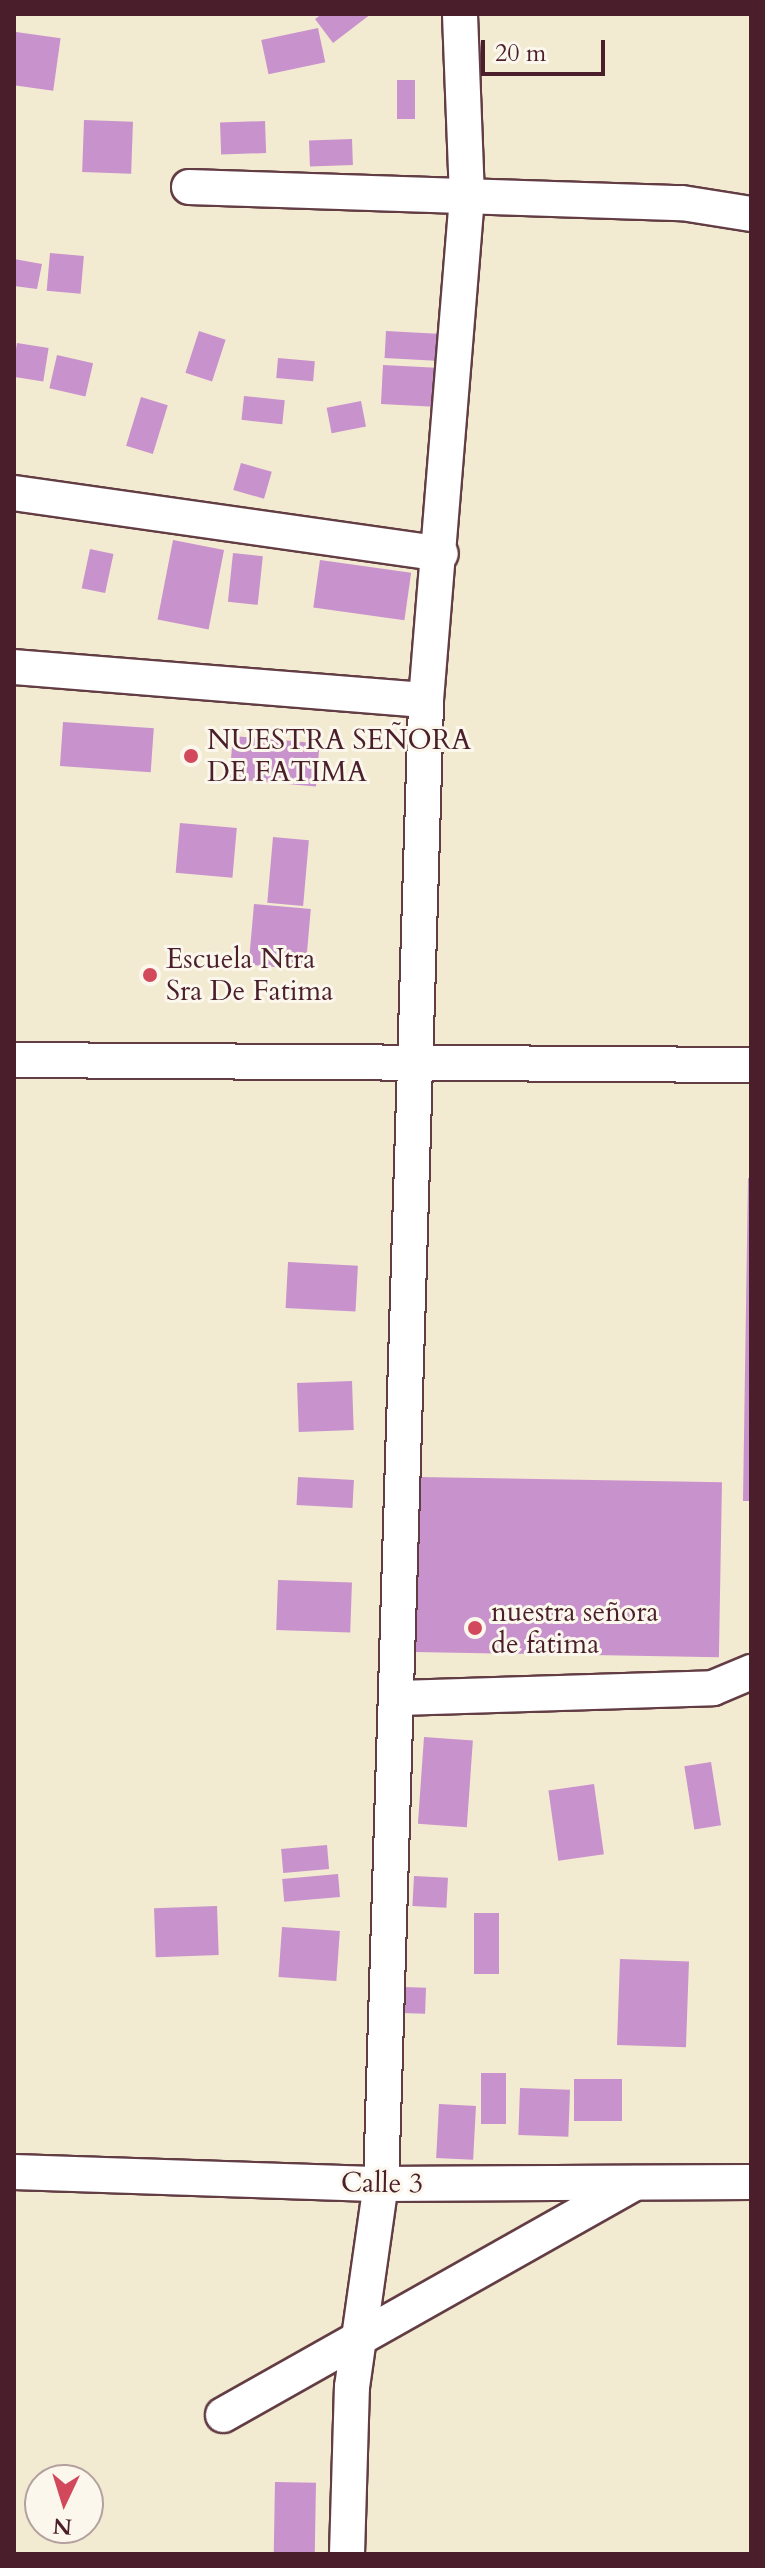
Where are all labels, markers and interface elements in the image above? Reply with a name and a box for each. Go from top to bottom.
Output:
scale bar [485,24,609,74]
text: 20 m [495,37,546,70]
place label: NUESTRA SEÑORA DE FATIMA [207,723,471,789]
marker: NUESTRA SEÑORA DE FATIMA [182,747,200,765]
place label: Escuela Ntra Sra De Fatima [166,942,333,1008]
marker: Escuela Ntra Sra De Fatima [141,966,159,984]
place label: nuestra señora de fatima [491,1595,658,1661]
marker: nuestra señora de fatima [466,1619,484,1637]
street label: Calle 3 [341,2165,423,2201]
north arrow [24,2464,104,2544]
text: N [52,2510,73,2542]

